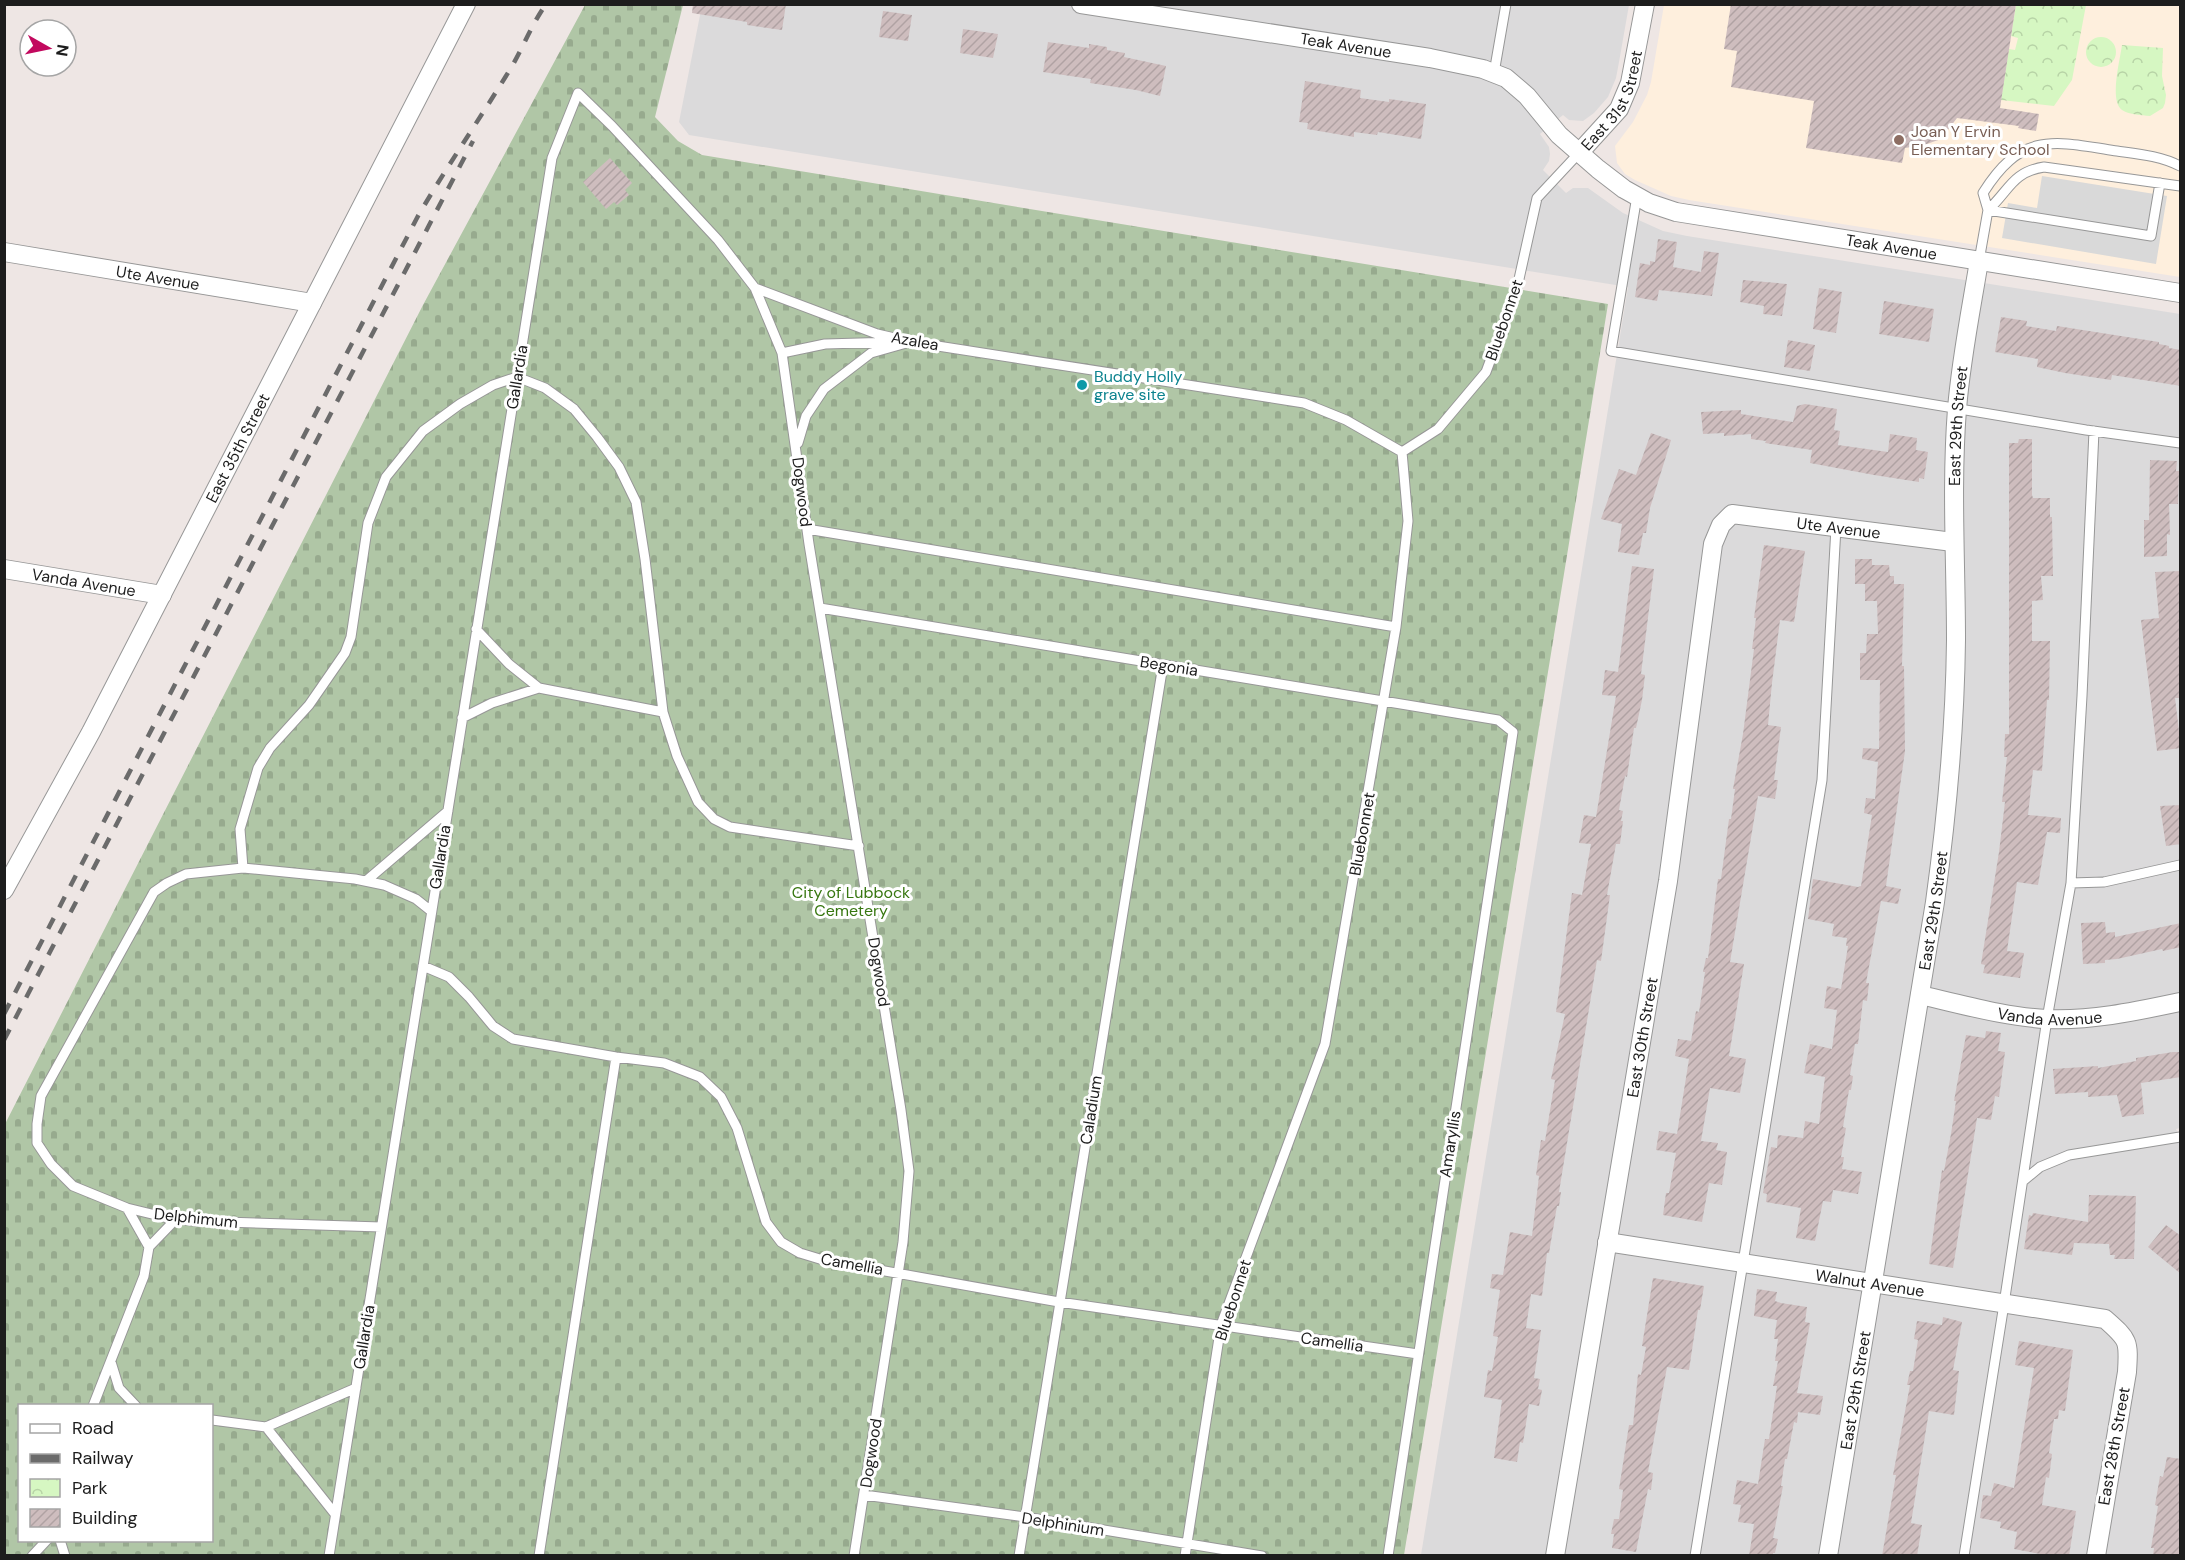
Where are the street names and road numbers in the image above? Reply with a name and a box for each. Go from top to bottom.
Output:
street label: Teak Avenue [1299,28,1393,62]
street label: East 31st Street [1576,48,1647,155]
street label: Teak Avenue [1844,229,1939,264]
street label: Ute Avenue [115,260,201,295]
street label: Bluebonnet [1480,277,1528,363]
street label: Azalea [890,326,940,356]
street label: Gallardia [502,343,532,411]
street label: East 29th Street [1944,365,1972,486]
street label: East 35th Street [200,390,274,506]
street label: Dogwood [787,456,817,528]
street label: Ute Avenue [1795,512,1882,543]
street label: Vanda Avenue [30,563,138,601]
street label: Begonia [1138,651,1200,681]
street label: Bluebonnet [1344,791,1380,877]
street label: Gallardia [425,823,455,891]
street label: East 29th Street [1914,850,1952,972]
street label: Dogwood [863,936,895,1008]
street label: East 30th Street [1621,976,1662,1099]
street label: Vanda Avenue [1996,1002,2103,1030]
street label: Caladium [1075,1074,1107,1146]
street label: Amaryllis [1434,1109,1466,1179]
street label: Delphimum [153,1203,239,1233]
street label: Camellia [819,1248,885,1280]
street label: Bluebonnet [1210,1257,1256,1343]
street label: Walnut Avenue [1814,1264,1926,1301]
street label: Gallardia [349,1303,379,1371]
street label: Camellia [1299,1327,1365,1357]
street label: East 29th Street [1835,1329,1875,1451]
street label: East 28th Street [2093,1385,2135,1507]
street label: Dogwood [855,1417,887,1489]
street label: Delphinium [1020,1507,1106,1541]

